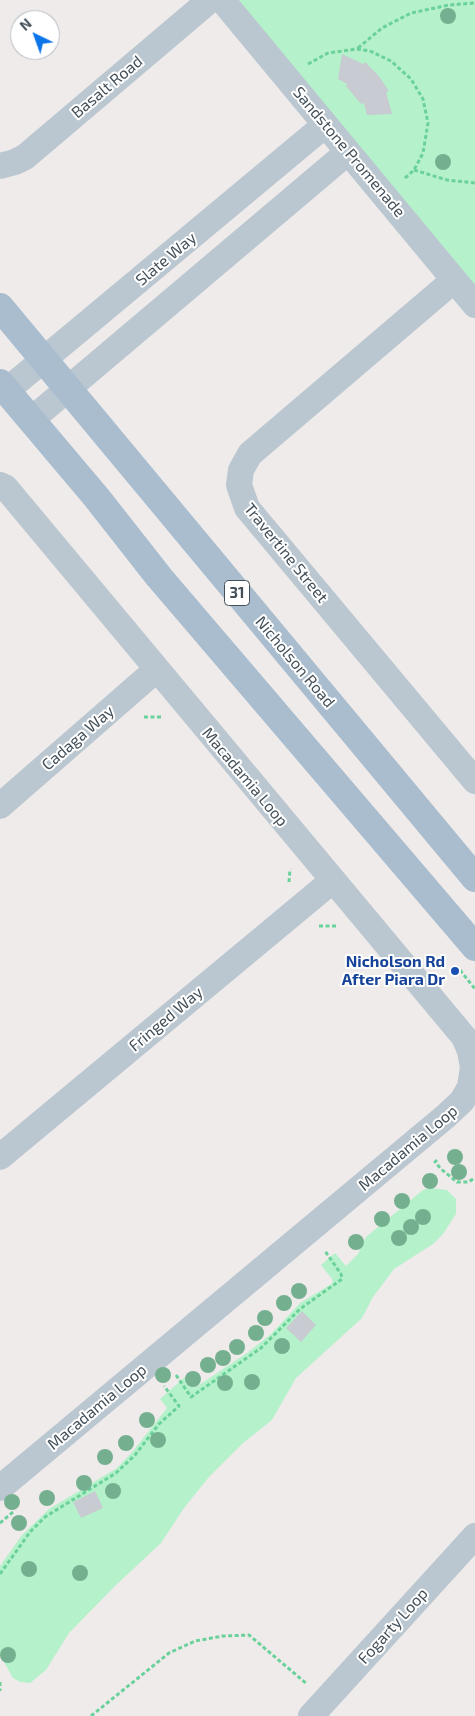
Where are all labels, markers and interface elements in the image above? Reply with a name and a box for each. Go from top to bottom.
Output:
north arrow [10,10,60,60]
text: N [16,15,35,34]
street label: Basalt Road [68,52,146,122]
street label: Sandstone Promenade [289,83,409,221]
street label: Slate Way [132,228,200,290]
street label: Travertine Street [240,499,332,607]
road number: 31 [224,580,250,606]
street label: Nicholson Road [251,612,339,712]
street label: Cadaga Way [38,701,118,775]
street label: Macadamia Loop [198,724,292,830]
place label: Nicholson Rd After Piara Dr [342,952,445,990]
marker: Nicholson Rd After Piara Dr [449,965,461,977]
street label: Fringed Way [125,983,207,1055]
street label: Macadamia Loop [355,1101,461,1195]
street label: Macadamia Loop [44,1360,150,1454]
street label: Fogarty Loop [354,1584,432,1668]

